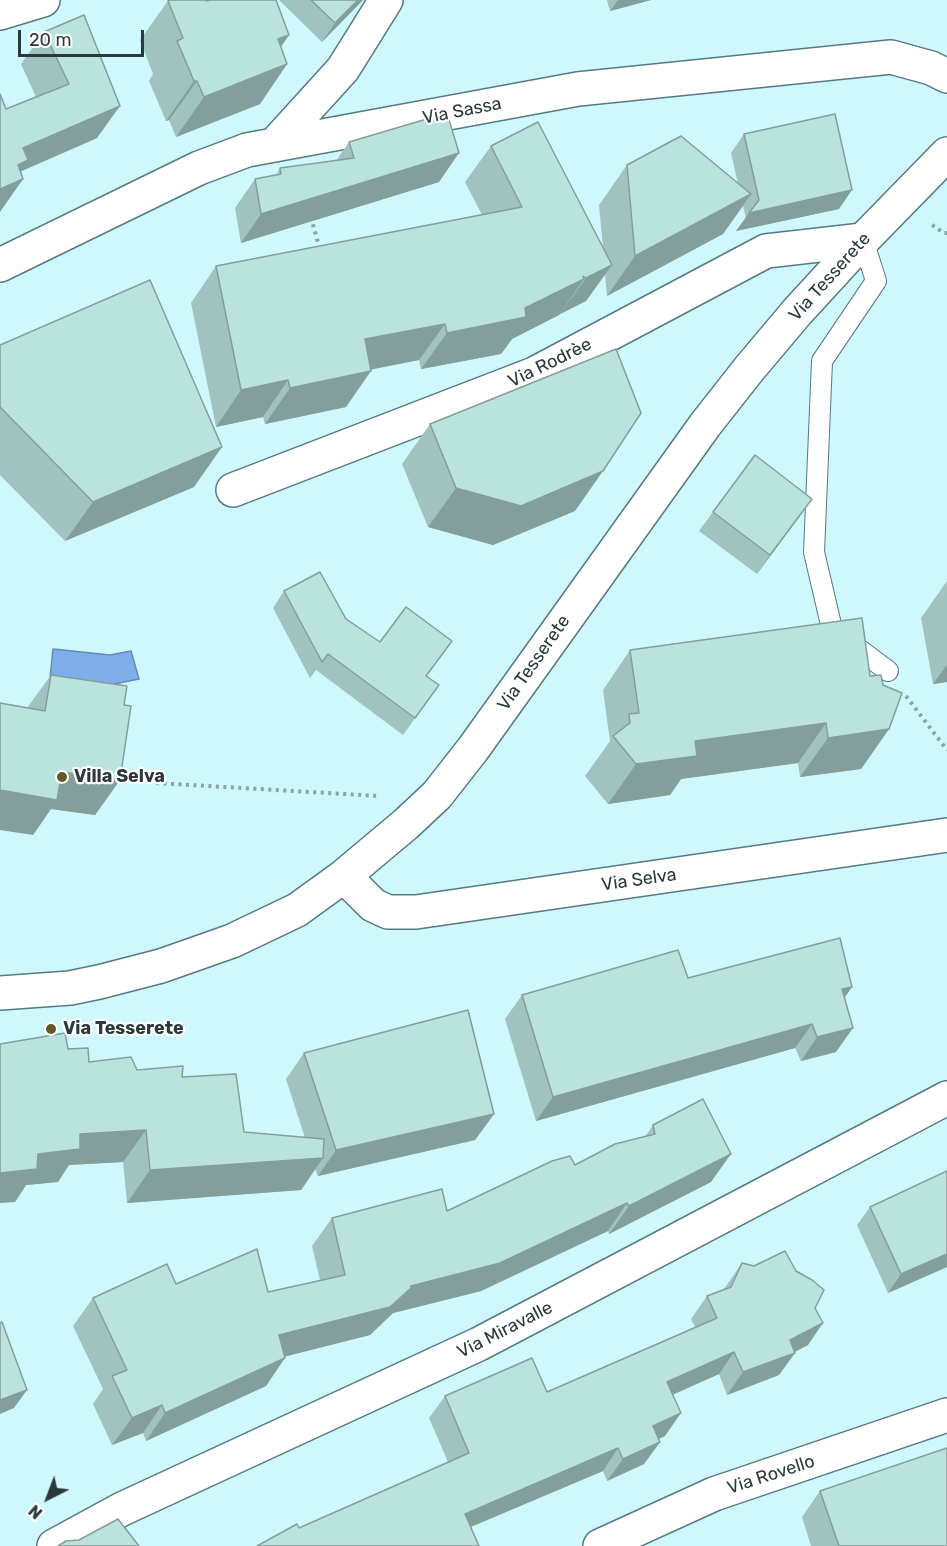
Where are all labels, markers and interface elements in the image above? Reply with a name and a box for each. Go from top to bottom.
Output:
scale bar [21,18,147,56]
text: 20 m [29,29,71,51]
street label: Via Sassa [421,93,503,129]
street label: Via Tesserete [785,228,875,326]
street label: Via Rodrèe [505,334,595,392]
street label: Via Tesserete [493,611,575,715]
place label: Villa Selva [74,766,165,788]
marker: Villa Selva [55,770,69,784]
street label: Via Selva [600,864,678,896]
place label: Via Tesserete [63,1018,184,1040]
marker: Via Tesserete [44,1022,58,1036]
street label: Via Miravalle [454,1297,556,1363]
street label: Via Rovello [724,1451,818,1499]
north arrow [18,1468,78,1528]
text: N [25,1501,46,1523]

